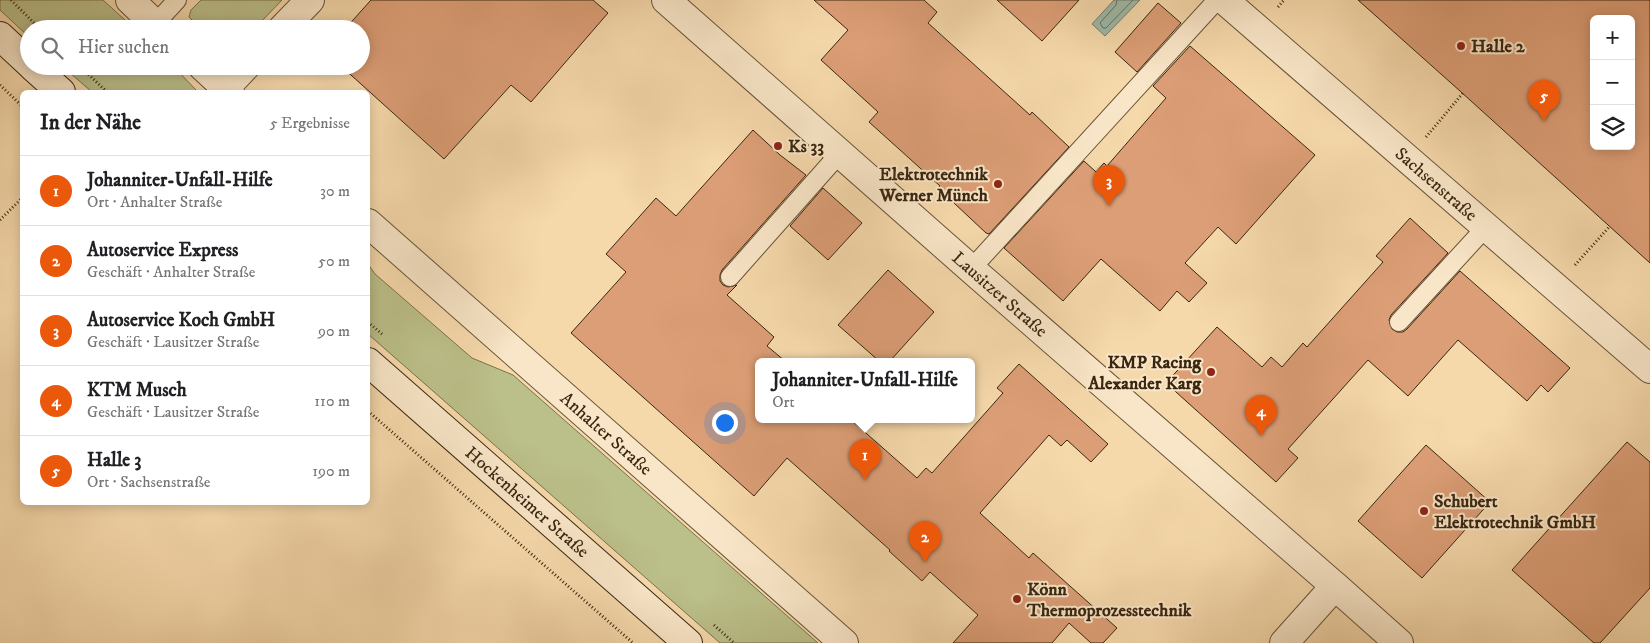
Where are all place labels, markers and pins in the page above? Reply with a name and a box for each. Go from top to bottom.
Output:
place label: Halle 2 [1471,36,1526,58]
marker: Halle 2 [1455,40,1467,52]
pin: 5 [1528,80,1560,121]
place label: Ks 33 [788,136,824,158]
marker: Ks 33 [772,140,784,152]
place label: Elektrotechnik Werner Münch [878,164,989,207]
pin: 3 [1093,165,1125,206]
marker: Elektrotechnik Werner Münch [992,178,1004,190]
place label: KMP Racing Alexander Karg [1087,352,1202,395]
marker: KMP Racing Alexander Karg [1205,366,1217,378]
pin: 4 [1245,395,1277,436]
pin: 1 [849,439,881,480]
place label: Schubert Elektrotechnik GmbH [1434,491,1596,534]
marker: Schubert Elektrotechnik GmbH [1418,505,1430,517]
pin: 2 [909,521,941,562]
place label: Könn Thermoprozesstechnik [1026,579,1193,622]
marker: Könn Thermoprozesstechnik [1011,593,1023,605]

